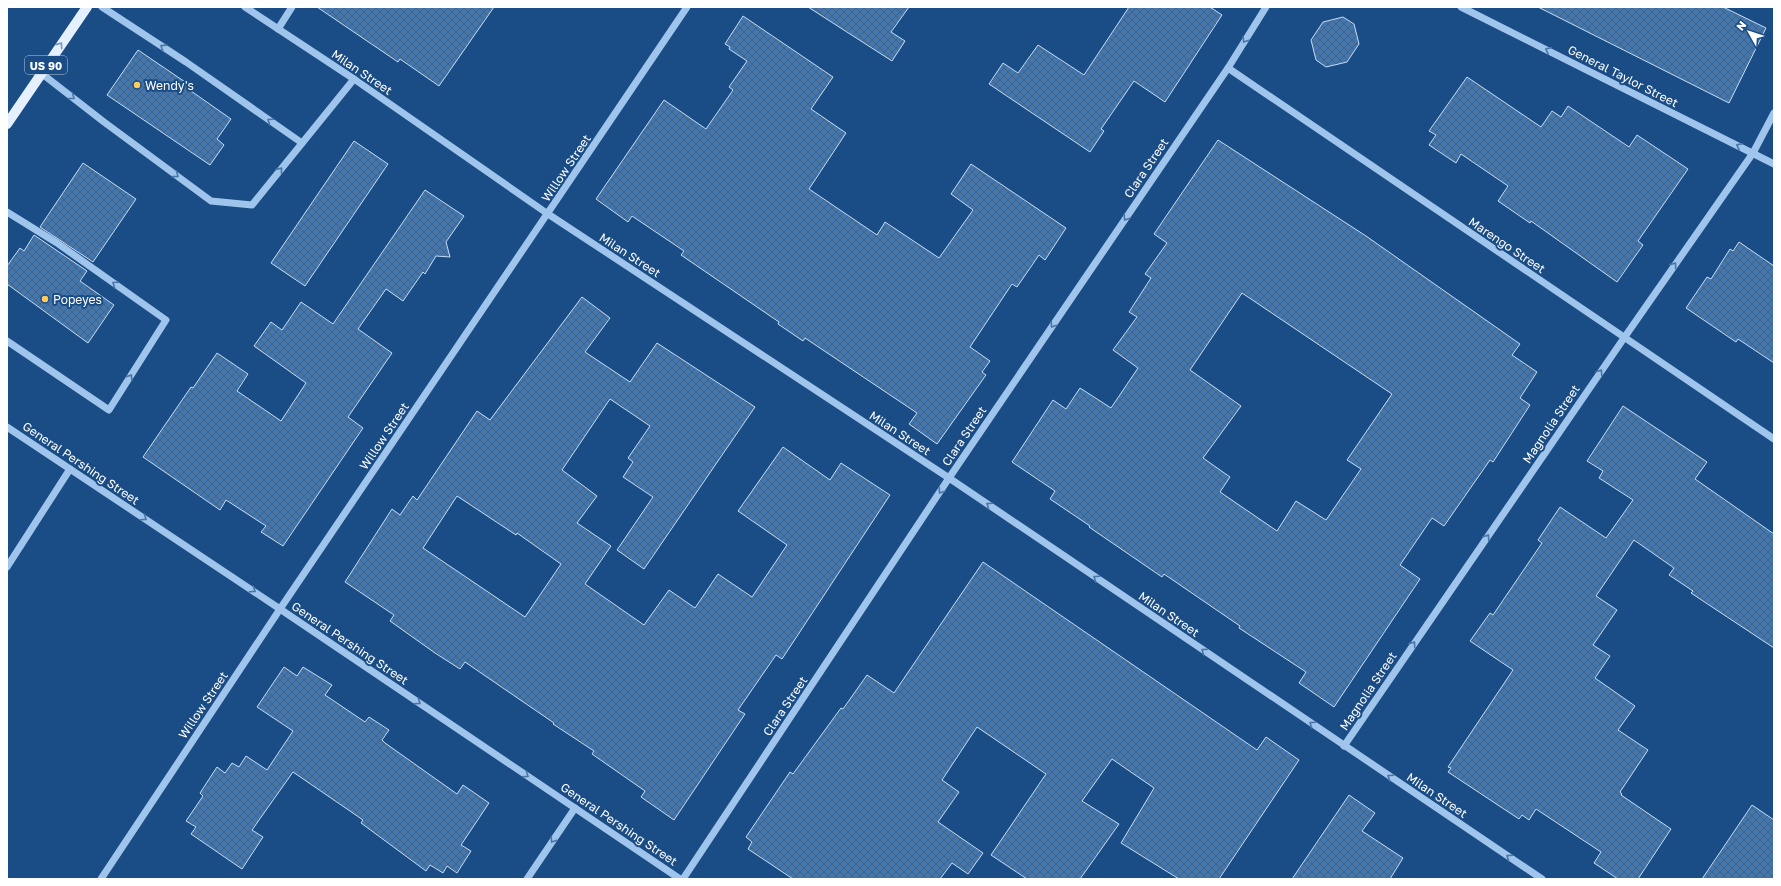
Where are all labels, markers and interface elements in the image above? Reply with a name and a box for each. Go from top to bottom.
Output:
north arrow [1729,12,1769,52]
text: N [1733,18,1749,33]
one-way arrow [1243,36,1250,43]
one-way arrow [55,42,63,49]
street label: General Taylor Street [1565,42,1681,110]
one-way arrow [160,44,167,52]
street label: Milan Street [329,46,395,98]
one-way arrow [1545,47,1552,55]
road number: US 90 [25,56,67,74]
place label: Wendy's [145,78,194,93]
marker: Wendy's [132,80,142,90]
one-way arrow [67,92,74,99]
one-way arrow [267,119,274,126]
street label: Willow Street [538,131,594,204]
street label: Clara Street [1121,135,1172,201]
one-way arrow [1736,143,1743,151]
one-way arrow [276,168,283,175]
one-way arrow [171,170,178,177]
one-way arrow [1123,214,1131,221]
street label: Marengo Street [1466,214,1548,276]
street label: Milan Street [597,230,664,280]
one-way arrow [1669,263,1676,270]
one-way arrow [112,281,119,289]
place label: Popeyes [53,292,102,307]
marker: Popeyes [40,294,50,304]
one-way arrow [1050,321,1058,328]
one-way arrow [1595,369,1603,376]
one-way arrow [125,374,133,381]
street label: Magnolia Street [1519,382,1583,466]
street label: Willow Street [356,399,412,472]
street label: Clara Street [939,403,990,469]
street label: Milan Street [867,408,934,458]
street label: General Pershing Street [20,418,142,508]
one-way arrow [938,487,945,494]
one-way arrow [986,502,993,510]
one-way arrow [140,514,147,521]
one-way arrow [1482,534,1490,541]
one-way arrow [1094,576,1101,583]
one-way arrow [248,586,255,593]
street label: Milan Street [1136,588,1202,640]
street label: General Pershing Street [289,598,411,688]
one-way arrow [1408,642,1415,649]
one-way arrow [1201,648,1208,656]
street label: Magnolia Street [1336,649,1400,733]
street label: Willow Street [175,668,231,741]
street label: Clara Street [760,673,811,739]
one-way arrow [414,697,421,704]
one-way arrow [1309,722,1316,729]
street label: Milan Street [1404,769,1470,821]
one-way arrow [522,770,529,778]
one-way arrow [1387,774,1394,782]
street label: General Pershing Street [558,779,680,869]
one-way arrow [550,836,558,843]
one-way arrow [1506,854,1513,862]

